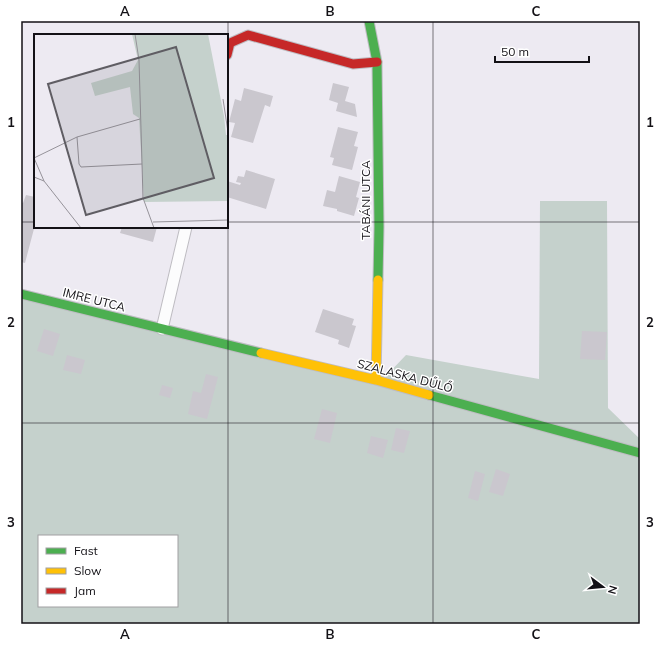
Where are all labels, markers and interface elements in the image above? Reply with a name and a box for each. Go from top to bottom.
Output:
text: A [120,3,130,19]
text: B [326,3,335,19]
text: C [532,3,541,19]
inset map [34,34,228,228]
scale bar [495,38,589,64]
text: 50 m [501,44,529,59]
text: 1 [7,114,15,130]
text: 1 [646,114,654,130]
street label: TABÁNI UTCA [358,160,373,240]
street label: IMRE UTCA [61,284,127,315]
text: 2 [7,314,15,330]
text: 2 [646,314,654,330]
street label: SZALASKA DŰLŐ [356,356,454,395]
text: 3 [7,514,15,530]
text: 3 [646,514,654,530]
legend [38,535,178,607]
text: Fast [74,543,98,558]
text: Slow [74,563,102,578]
north arrow [583,567,623,607]
text: Jam [74,583,96,598]
text: N [605,584,620,596]
text: A [120,626,130,642]
text: B [326,626,335,642]
text: C [532,626,541,642]

